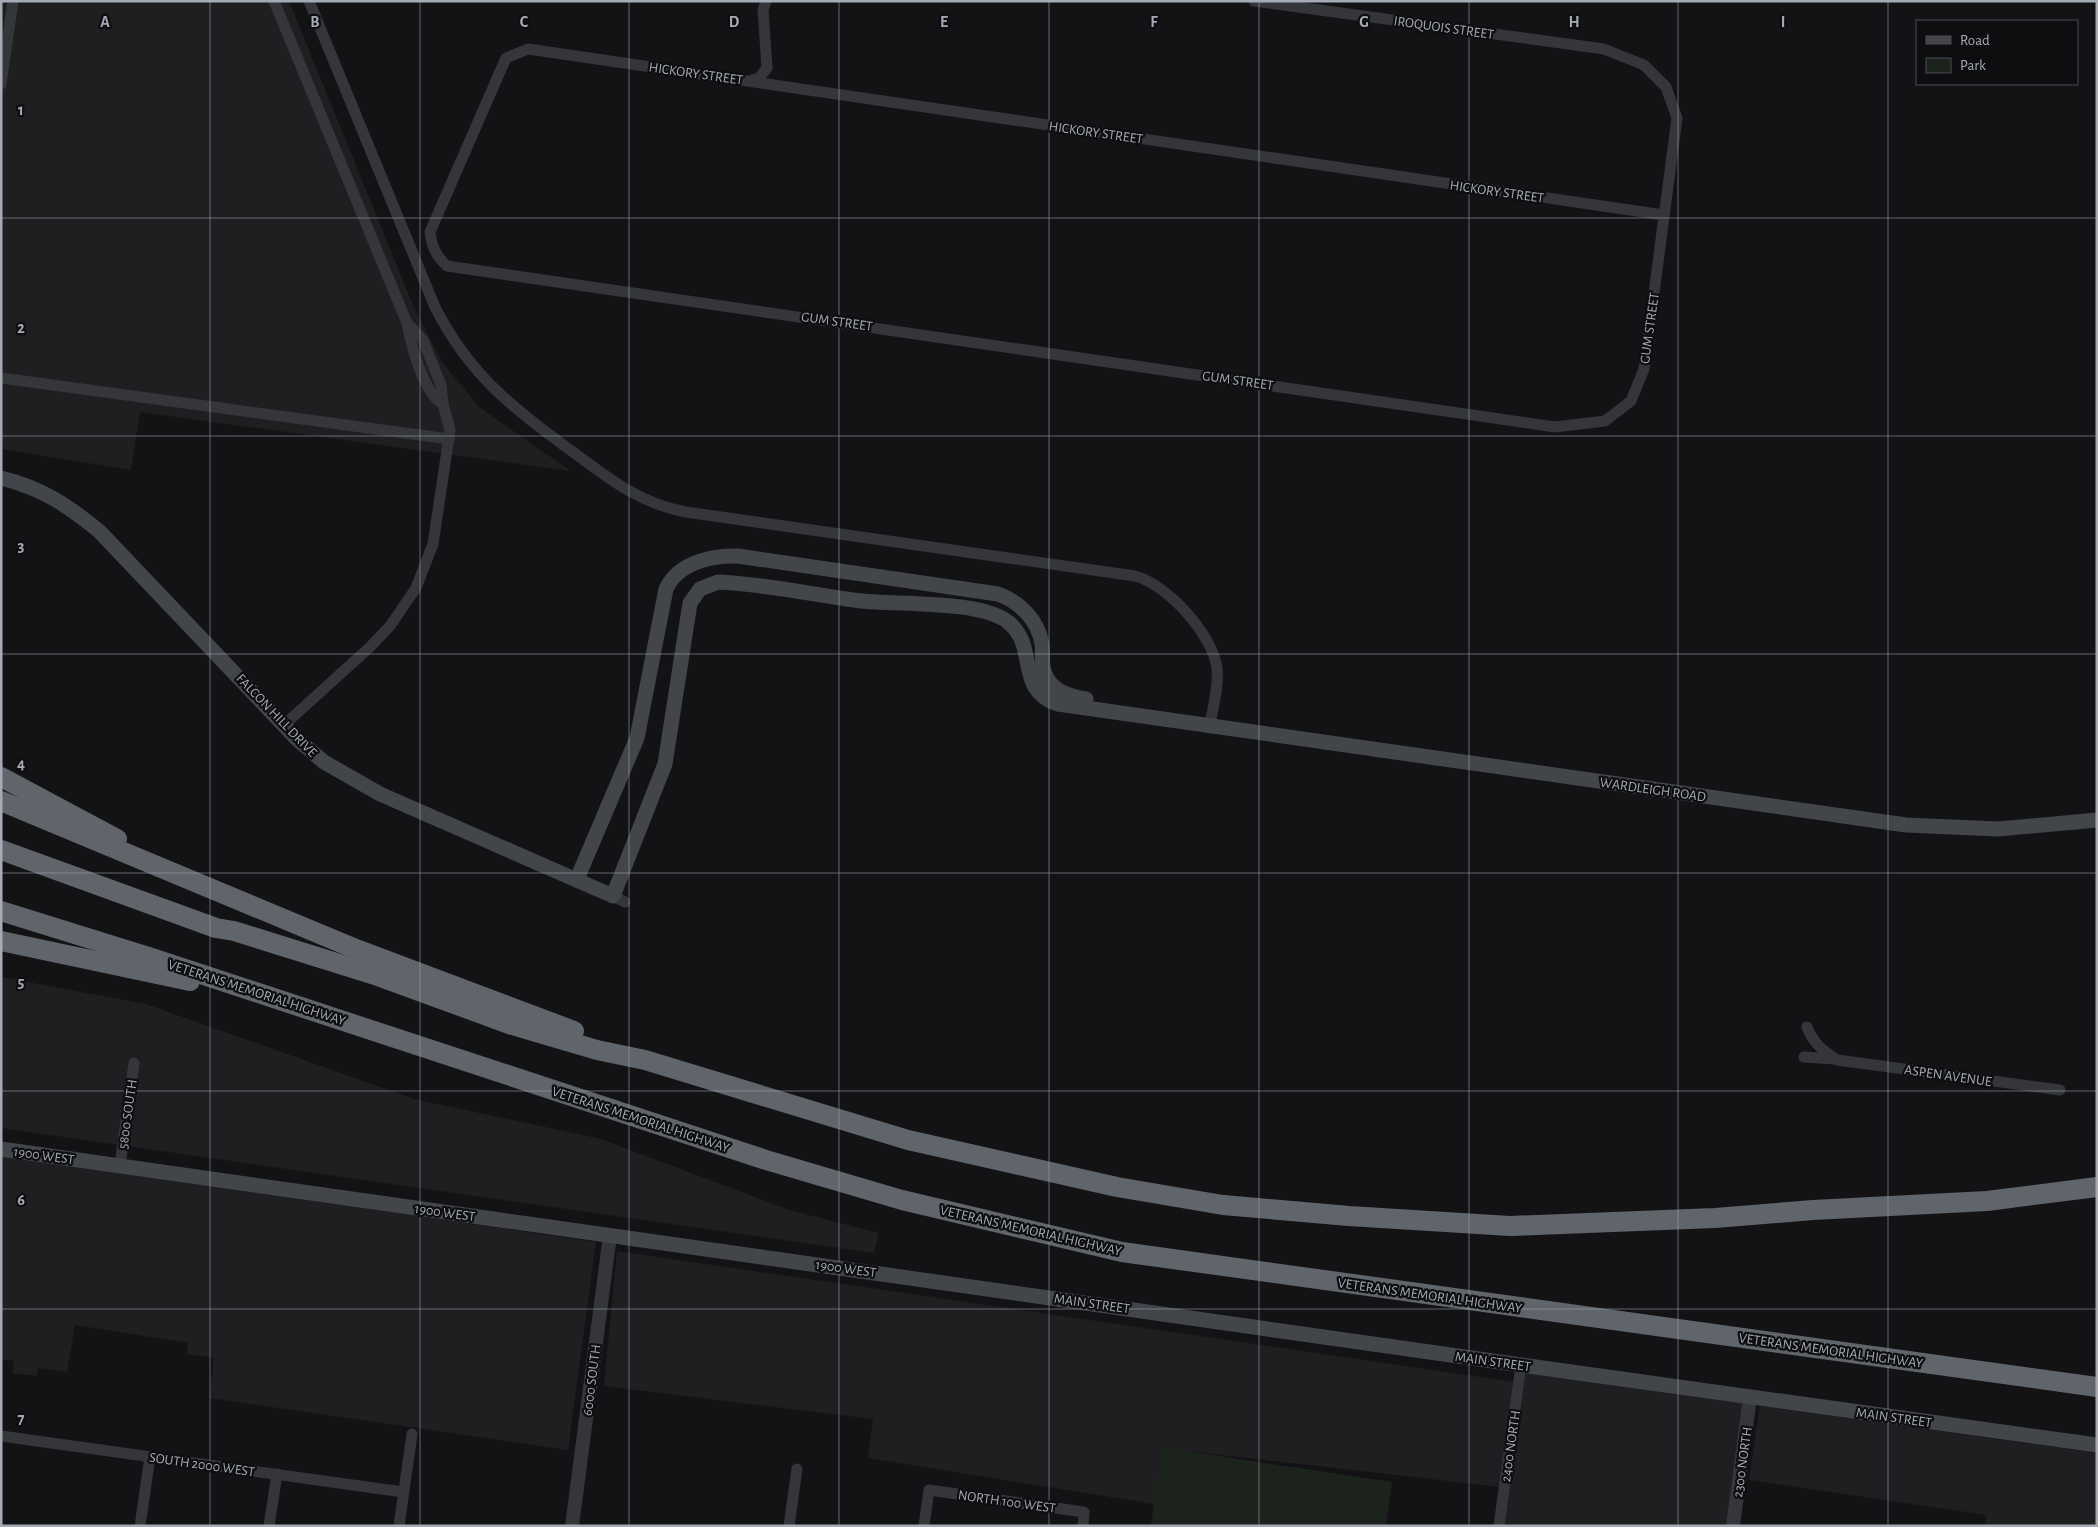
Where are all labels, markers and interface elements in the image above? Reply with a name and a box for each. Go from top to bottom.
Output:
text: A [100,14,110,30]
text: B [310,14,320,30]
text: C [520,14,529,30]
text: D [729,14,740,30]
text: E [940,14,948,30]
text: F [1150,14,1158,30]
text: G [1359,14,1369,30]
street label: IROQUOIS STREET [1393,14,1495,42]
text: H [1568,14,1580,30]
text: I [1781,14,1785,30]
legend [1916,20,2078,85]
text: Road [1960,33,1990,48]
text: Park [1960,58,1986,73]
street label: HICKORY STREET [648,60,744,88]
text: 1 [18,102,24,118]
street label: HICKORY STREET [1048,119,1144,147]
street label: HICKORY STREET [1449,178,1545,206]
street label: GUM STREET [1638,291,1662,365]
street label: GUM STREET [800,310,874,334]
text: 2 [17,320,25,336]
street label: GUM STREET [1201,369,1275,393]
text: 3 [18,538,25,554]
street label: FALCON HILL DRIVE [233,671,319,760]
text: 4 [17,756,25,772]
street label: WARDLEIGH ROAD [1599,776,1707,804]
street label: VETERANS MEMORIAL HIGHWAY [166,958,348,1029]
text: 5 [18,974,25,990]
street label: ASPEN AVENUE [1903,1063,1993,1089]
street label: 5800 SOUTH [116,1078,140,1150]
street label: VETERANS MEMORIAL HIGHWAY [550,1085,732,1156]
street label: 1900 WEST [13,1145,75,1167]
text: 6 [17,1192,25,1208]
street label: 1900 WEST [414,1202,476,1224]
street label: VETERANS MEMORIAL HIGHWAY [939,1203,1124,1259]
street label: 1900 WEST [815,1258,877,1280]
street label: VETERANS MEMORIAL HIGHWAY [1337,1276,1523,1316]
street label: MAIN STREET [1053,1292,1131,1316]
street label: VETERANS MEMORIAL HIGHWAY [1738,1331,1924,1371]
street label: 6000 SOUTH [581,1344,603,1417]
street label: MAIN STREET [1454,1350,1532,1374]
street label: MAIN STREET [1855,1406,1933,1430]
street label: 2400 NORTH [1499,1409,1523,1483]
text: 7 [18,1411,25,1427]
street label: 2300 NORTH [1731,1426,1755,1498]
street label: SOUTH 2000 WEST [148,1451,256,1479]
street label: NORTH 100 WEST [957,1488,1057,1516]

